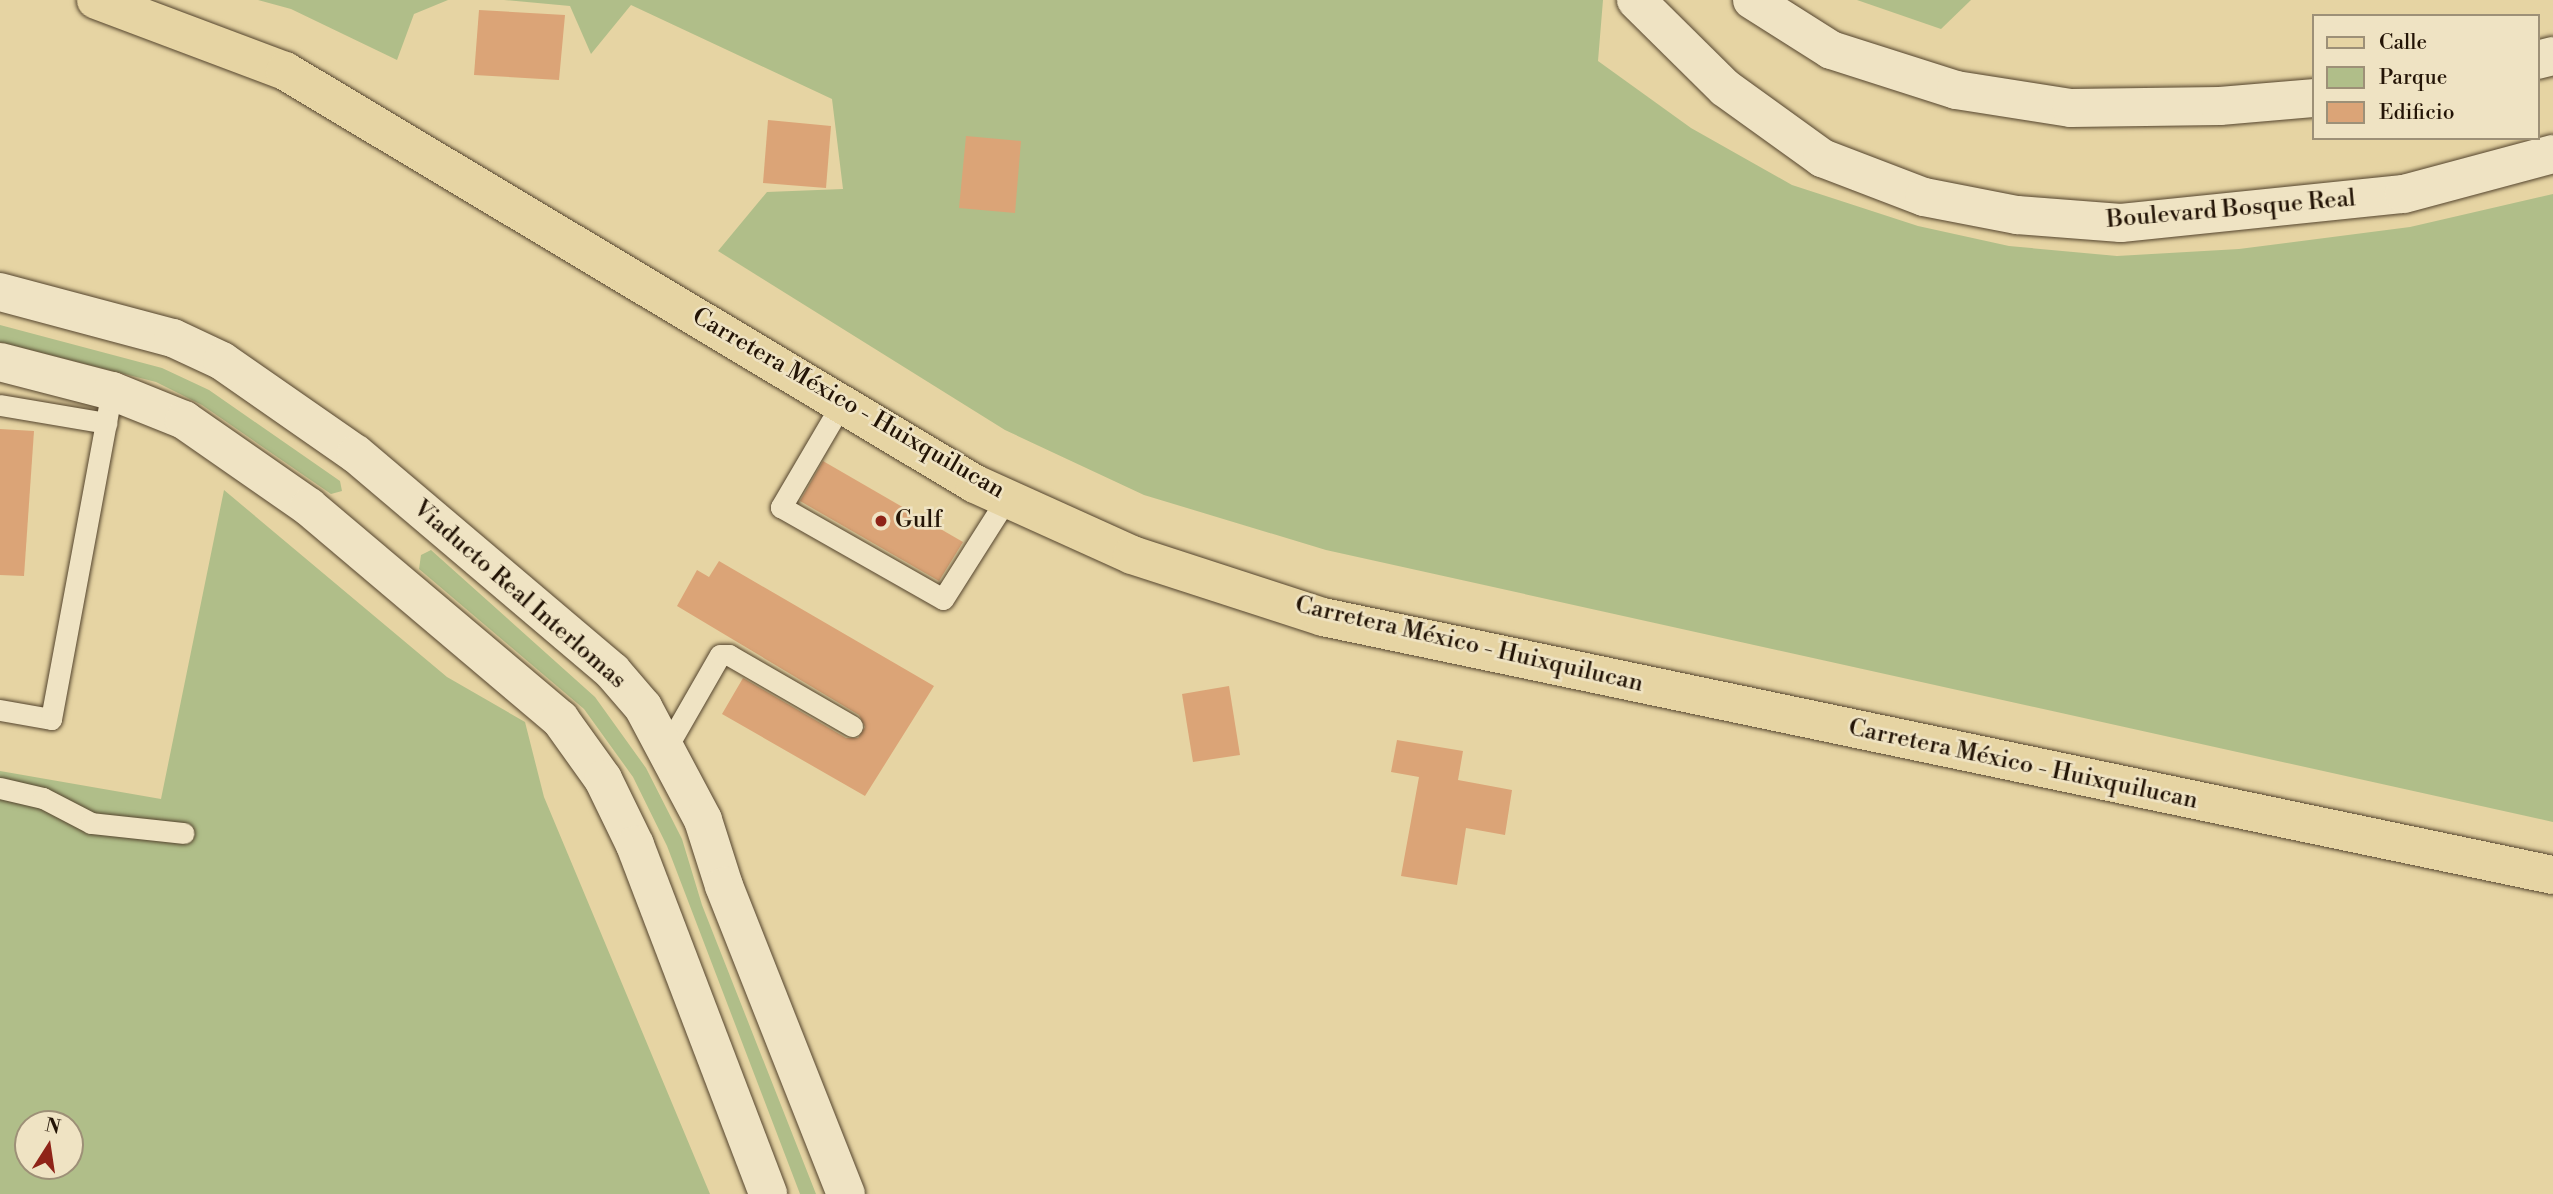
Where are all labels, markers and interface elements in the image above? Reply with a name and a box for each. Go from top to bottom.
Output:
legend [2312,14,2539,140]
text: Calle [2379,30,2427,56]
text: Parque [2379,65,2447,91]
text: Edificio [2379,100,2455,126]
street label: Boulevard Bosque Real [2105,185,2357,235]
street label: Carretera México - Huixquilucan [687,302,1009,506]
street label: Viaducto Real Interlomas [407,495,631,695]
place label: Gulf [895,507,942,535]
marker: Gulf [873,513,889,529]
street label: Carretera México - Huixquilucan [1292,591,1646,699]
street label: Carretera México - Huixquilucan [1846,714,2200,816]
north arrow [14,1110,84,1180]
text: N [43,1113,63,1140]

